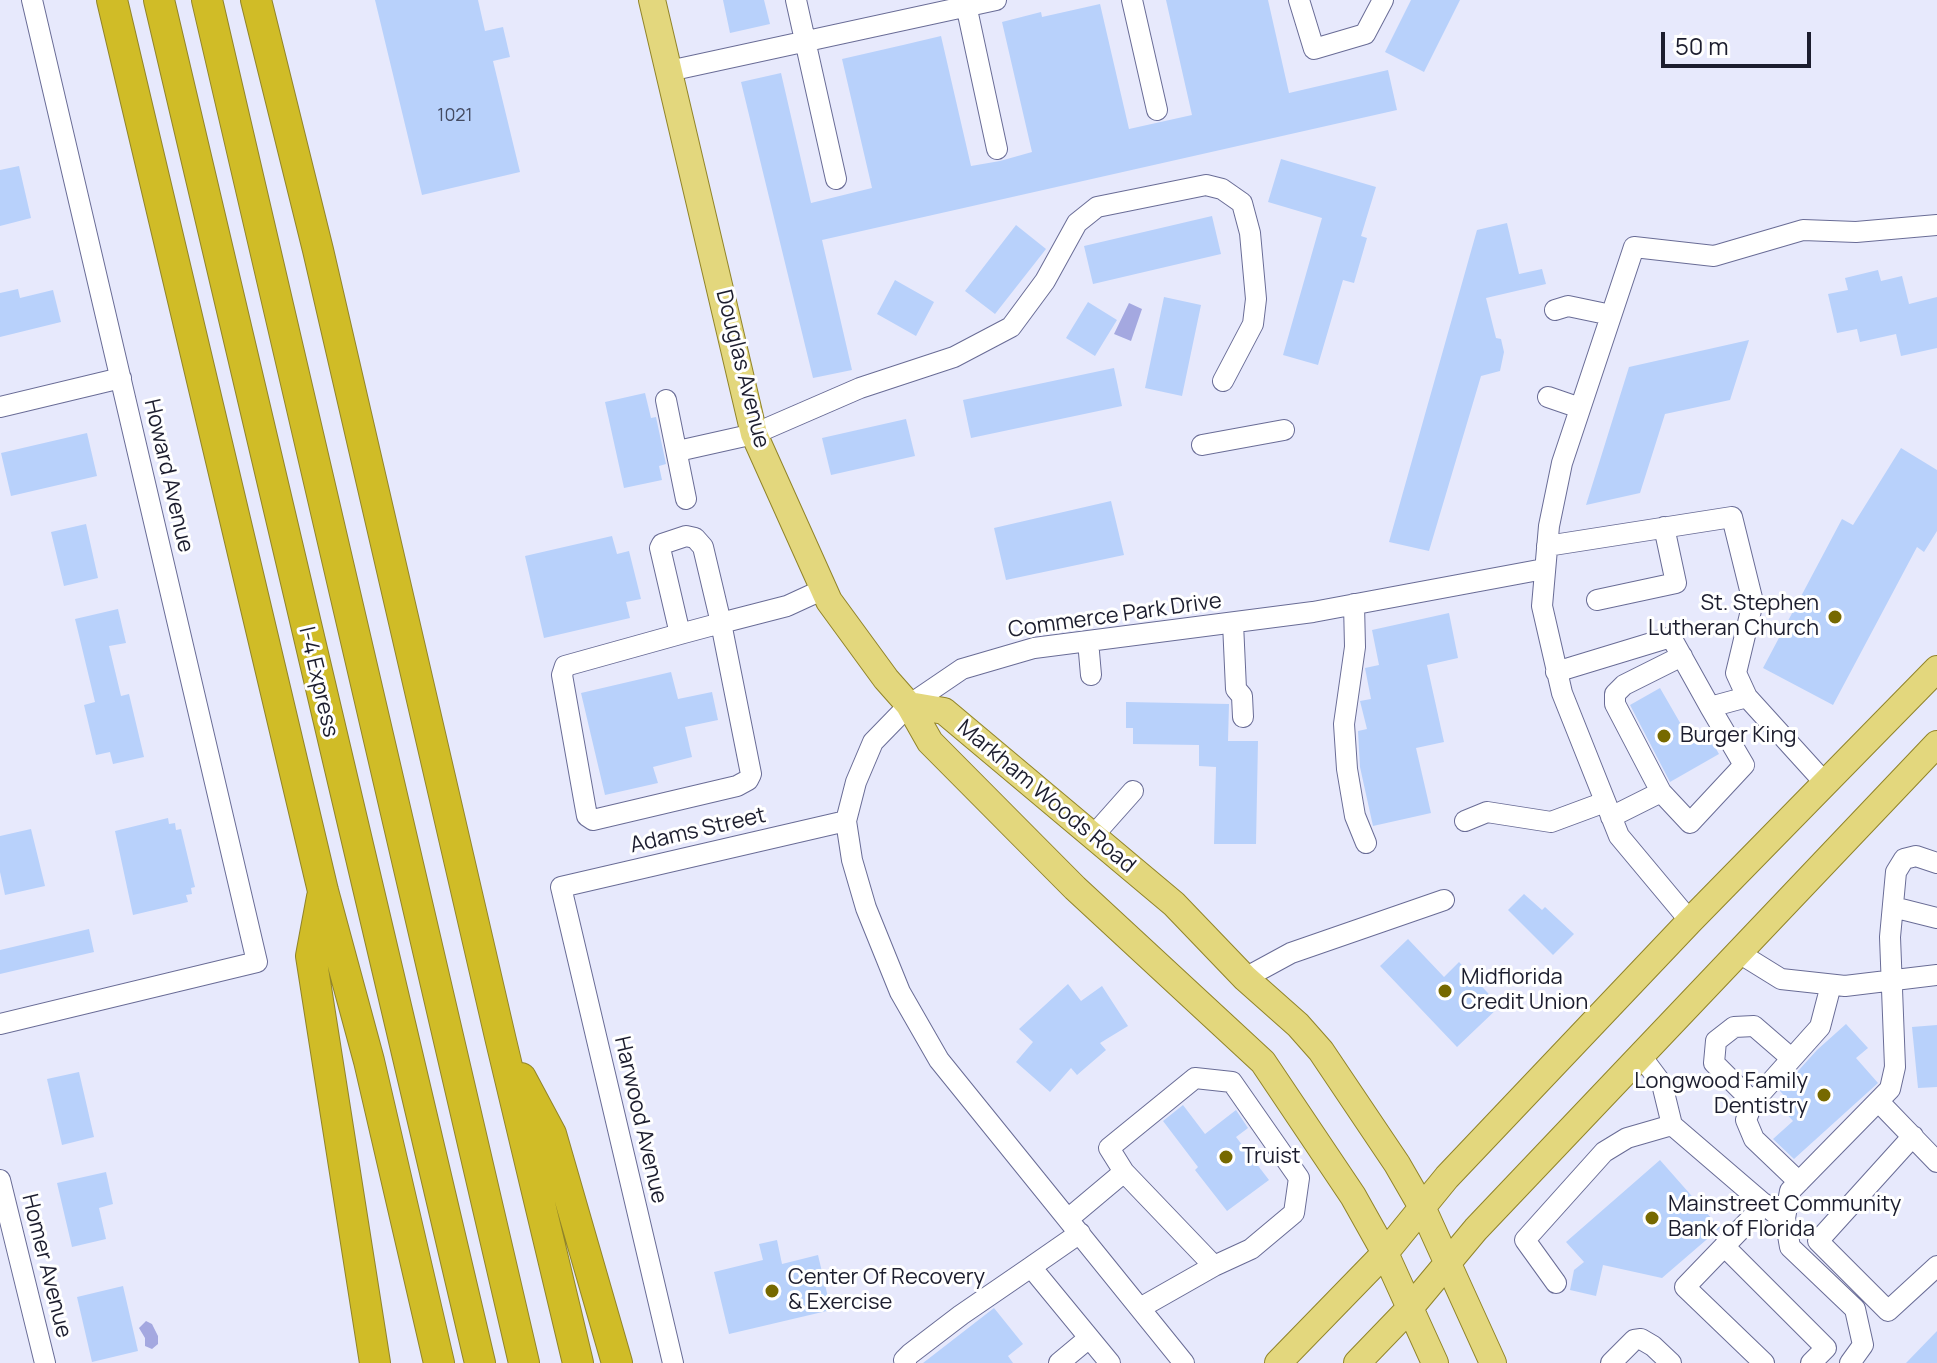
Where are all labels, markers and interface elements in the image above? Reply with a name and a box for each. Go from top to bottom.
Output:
scale bar [1665,16,1815,66]
text: 50 m [1675,29,1729,62]
house number: 1021 [437,105,473,127]
street label: Douglas Avenue [710,287,774,451]
street label: Howard Avenue [138,397,198,555]
street label: Commerce Park Drive [1007,588,1223,644]
place label: St. Stephen Lutheran Church [1648,591,1819,642]
marker: St. Stephen Lutheran Church [1826,608,1844,626]
street label: I-4 Express [292,624,344,740]
street label: Markham Woods Road [952,715,1140,879]
place label: Burger King [1680,723,1797,749]
marker: Burger King [1655,727,1673,745]
street label: Adams Street [628,803,768,859]
place label: Midflorida Credit Union [1461,965,1588,1016]
marker: Midflorida Credit Union [1436,982,1454,1000]
street label: Harwood Avenue [608,1034,672,1206]
place label: Longwood Family Dentistry [1634,1069,1808,1120]
marker: Longwood Family Dentistry [1815,1086,1833,1104]
place label: Truist [1242,1144,1301,1170]
marker: Truist [1217,1148,1235,1166]
street label: Homer Avenue [15,1191,77,1341]
place label: Mainstreet Community Bank of Florida [1668,1192,1901,1244]
marker: Mainstreet Community Bank of Florida [1643,1209,1661,1227]
place label: Center Of Recovery & Exercise [788,1265,985,1316]
marker: Center Of Recovery & Exercise [763,1282,781,1300]

